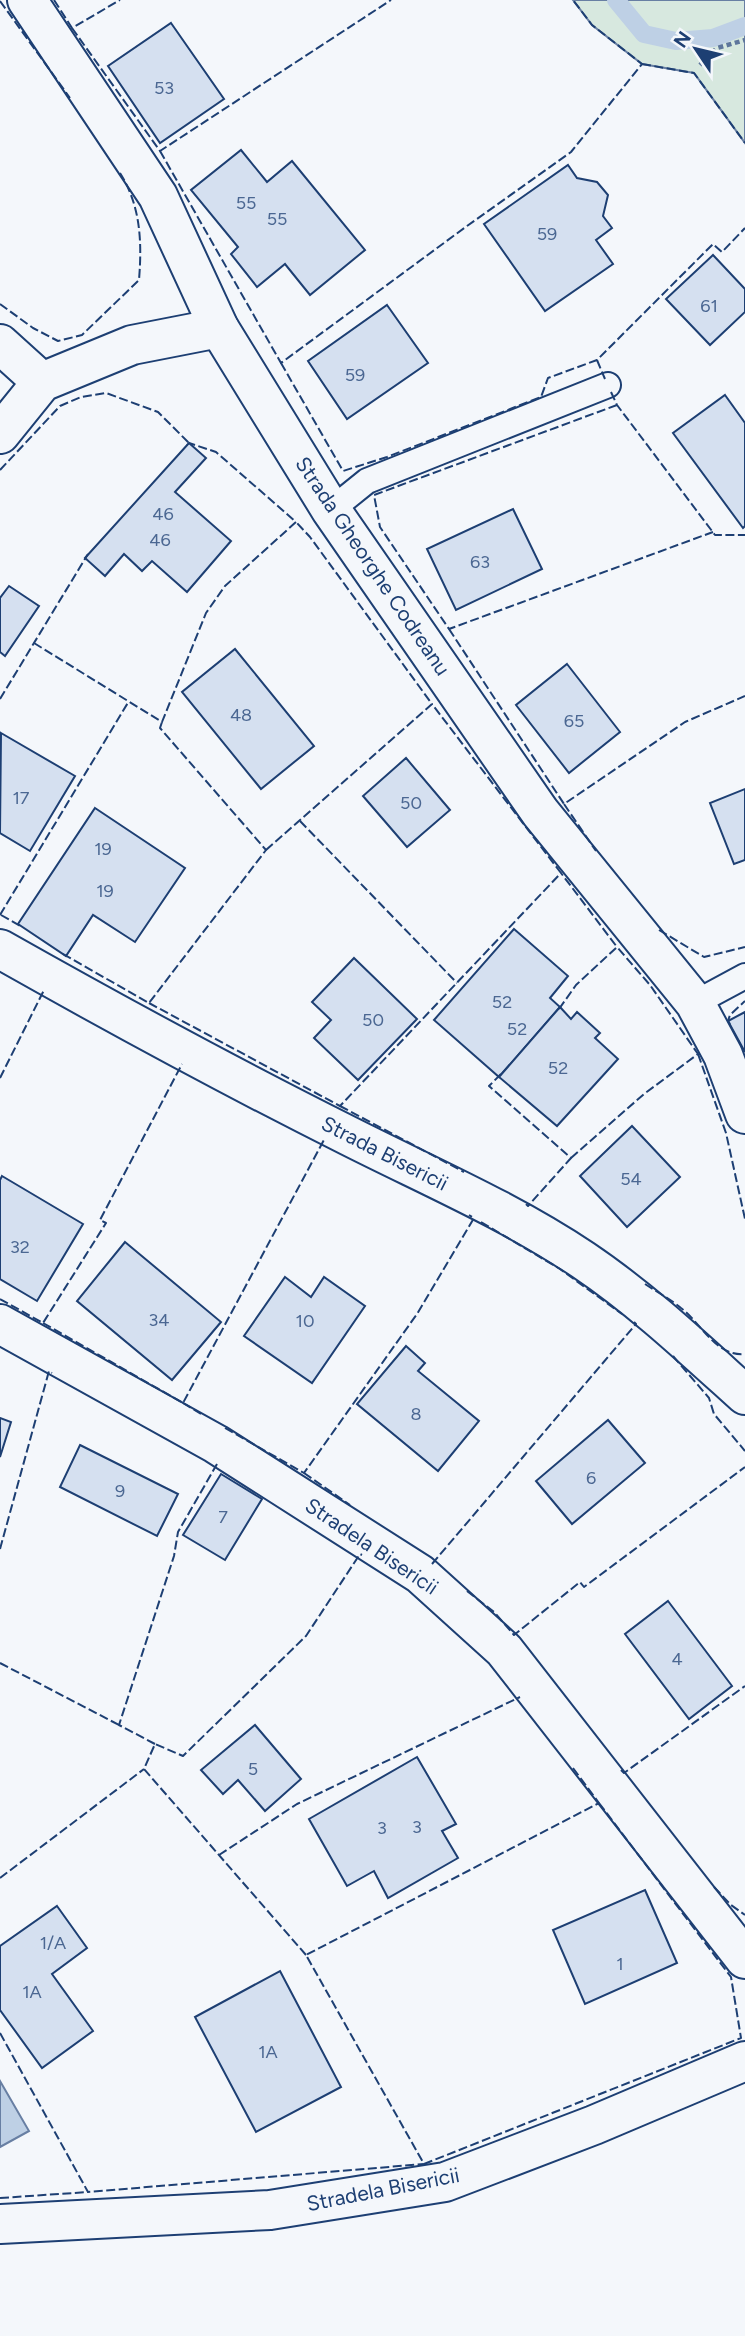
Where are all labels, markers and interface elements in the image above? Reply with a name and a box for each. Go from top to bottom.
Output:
north arrow [661,14,731,84]
text: N [669,27,696,52]
house number: 53 [154,77,174,99]
house number: 55 [236,192,256,214]
house number: 55 [267,208,287,230]
house number: 59 [537,223,557,245]
house number: 61 [700,295,718,317]
house number: 59 [345,364,365,386]
street label: Strada Gheorghe Codreanu [290,452,456,680]
house number: 46 [152,503,174,525]
house number: 46 [149,529,171,551]
house number: 63 [470,551,490,573]
house number: 48 [230,704,252,726]
house number: 65 [564,710,584,732]
house number: 17 [12,787,30,809]
house number: 50 [400,792,422,814]
house number: 19 [94,838,112,860]
house number: 19 [96,880,114,902]
house number: 52 [492,991,512,1013]
house number: 50 [362,1009,384,1031]
house number: 52 [507,1018,527,1040]
house number: 52 [548,1057,568,1079]
street label: Strada Bisericii [317,1110,453,1196]
house number: 54 [620,1168,642,1190]
house number: 32 [10,1236,30,1258]
house number: 34 [149,1309,169,1331]
house number: 10 [296,1310,314,1332]
house number: 8 [410,1403,422,1425]
house number: 6 [586,1467,596,1489]
house number: 9 [115,1480,125,1502]
street label: Stradela Bisericii [301,1492,443,1600]
house number: 7 [218,1506,228,1528]
house number: 4 [671,1648,683,1670]
house number: 5 [248,1758,258,1780]
house number: 3 [412,1816,422,1838]
house number: 3 [377,1817,387,1839]
house number: 1/A [40,1932,66,1954]
house number: 1 [616,1953,624,1975]
house number: 1A [22,1981,42,2003]
house number: 1A [258,2041,278,2063]
street label: Stradela Bisericii [305,2162,461,2216]

